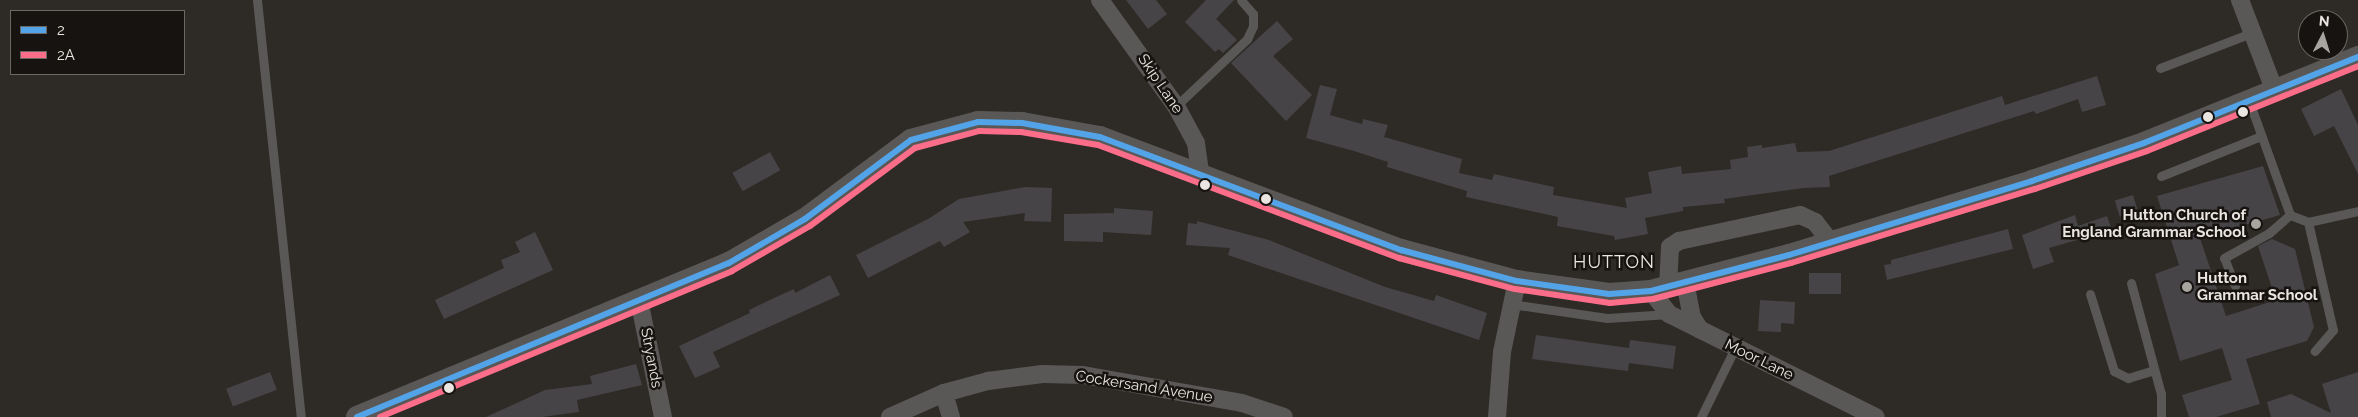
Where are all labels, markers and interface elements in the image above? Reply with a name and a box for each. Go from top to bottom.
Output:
legend [10,10,185,75]
north arrow [2298,10,2348,60]
text: N [2318,13,2330,29]
text: 2 [57,21,65,39]
text: 2A [57,46,75,64]
street label: Skip Lane [1134,51,1186,117]
unlabelled marker [2238,107,2248,117]
unlabelled marker [2203,112,2213,122]
unlabelled marker [1200,180,1210,190]
unlabelled marker [1261,194,1271,204]
place label: Hutton Church of England Grammar School [2062,206,2246,241]
marker: Hutton Church of England Grammar School [2250,218,2262,230]
district label: HUTTON [1572,251,1656,273]
place label: Hutton Grammar School [2197,269,2318,304]
marker: Hutton Grammar School [2181,281,2193,293]
street label: Stryands [636,326,666,390]
street label: Moor Lane [1722,336,1796,384]
street label: Cockersand Avenue [1074,367,1214,407]
unlabelled marker [444,383,454,393]

